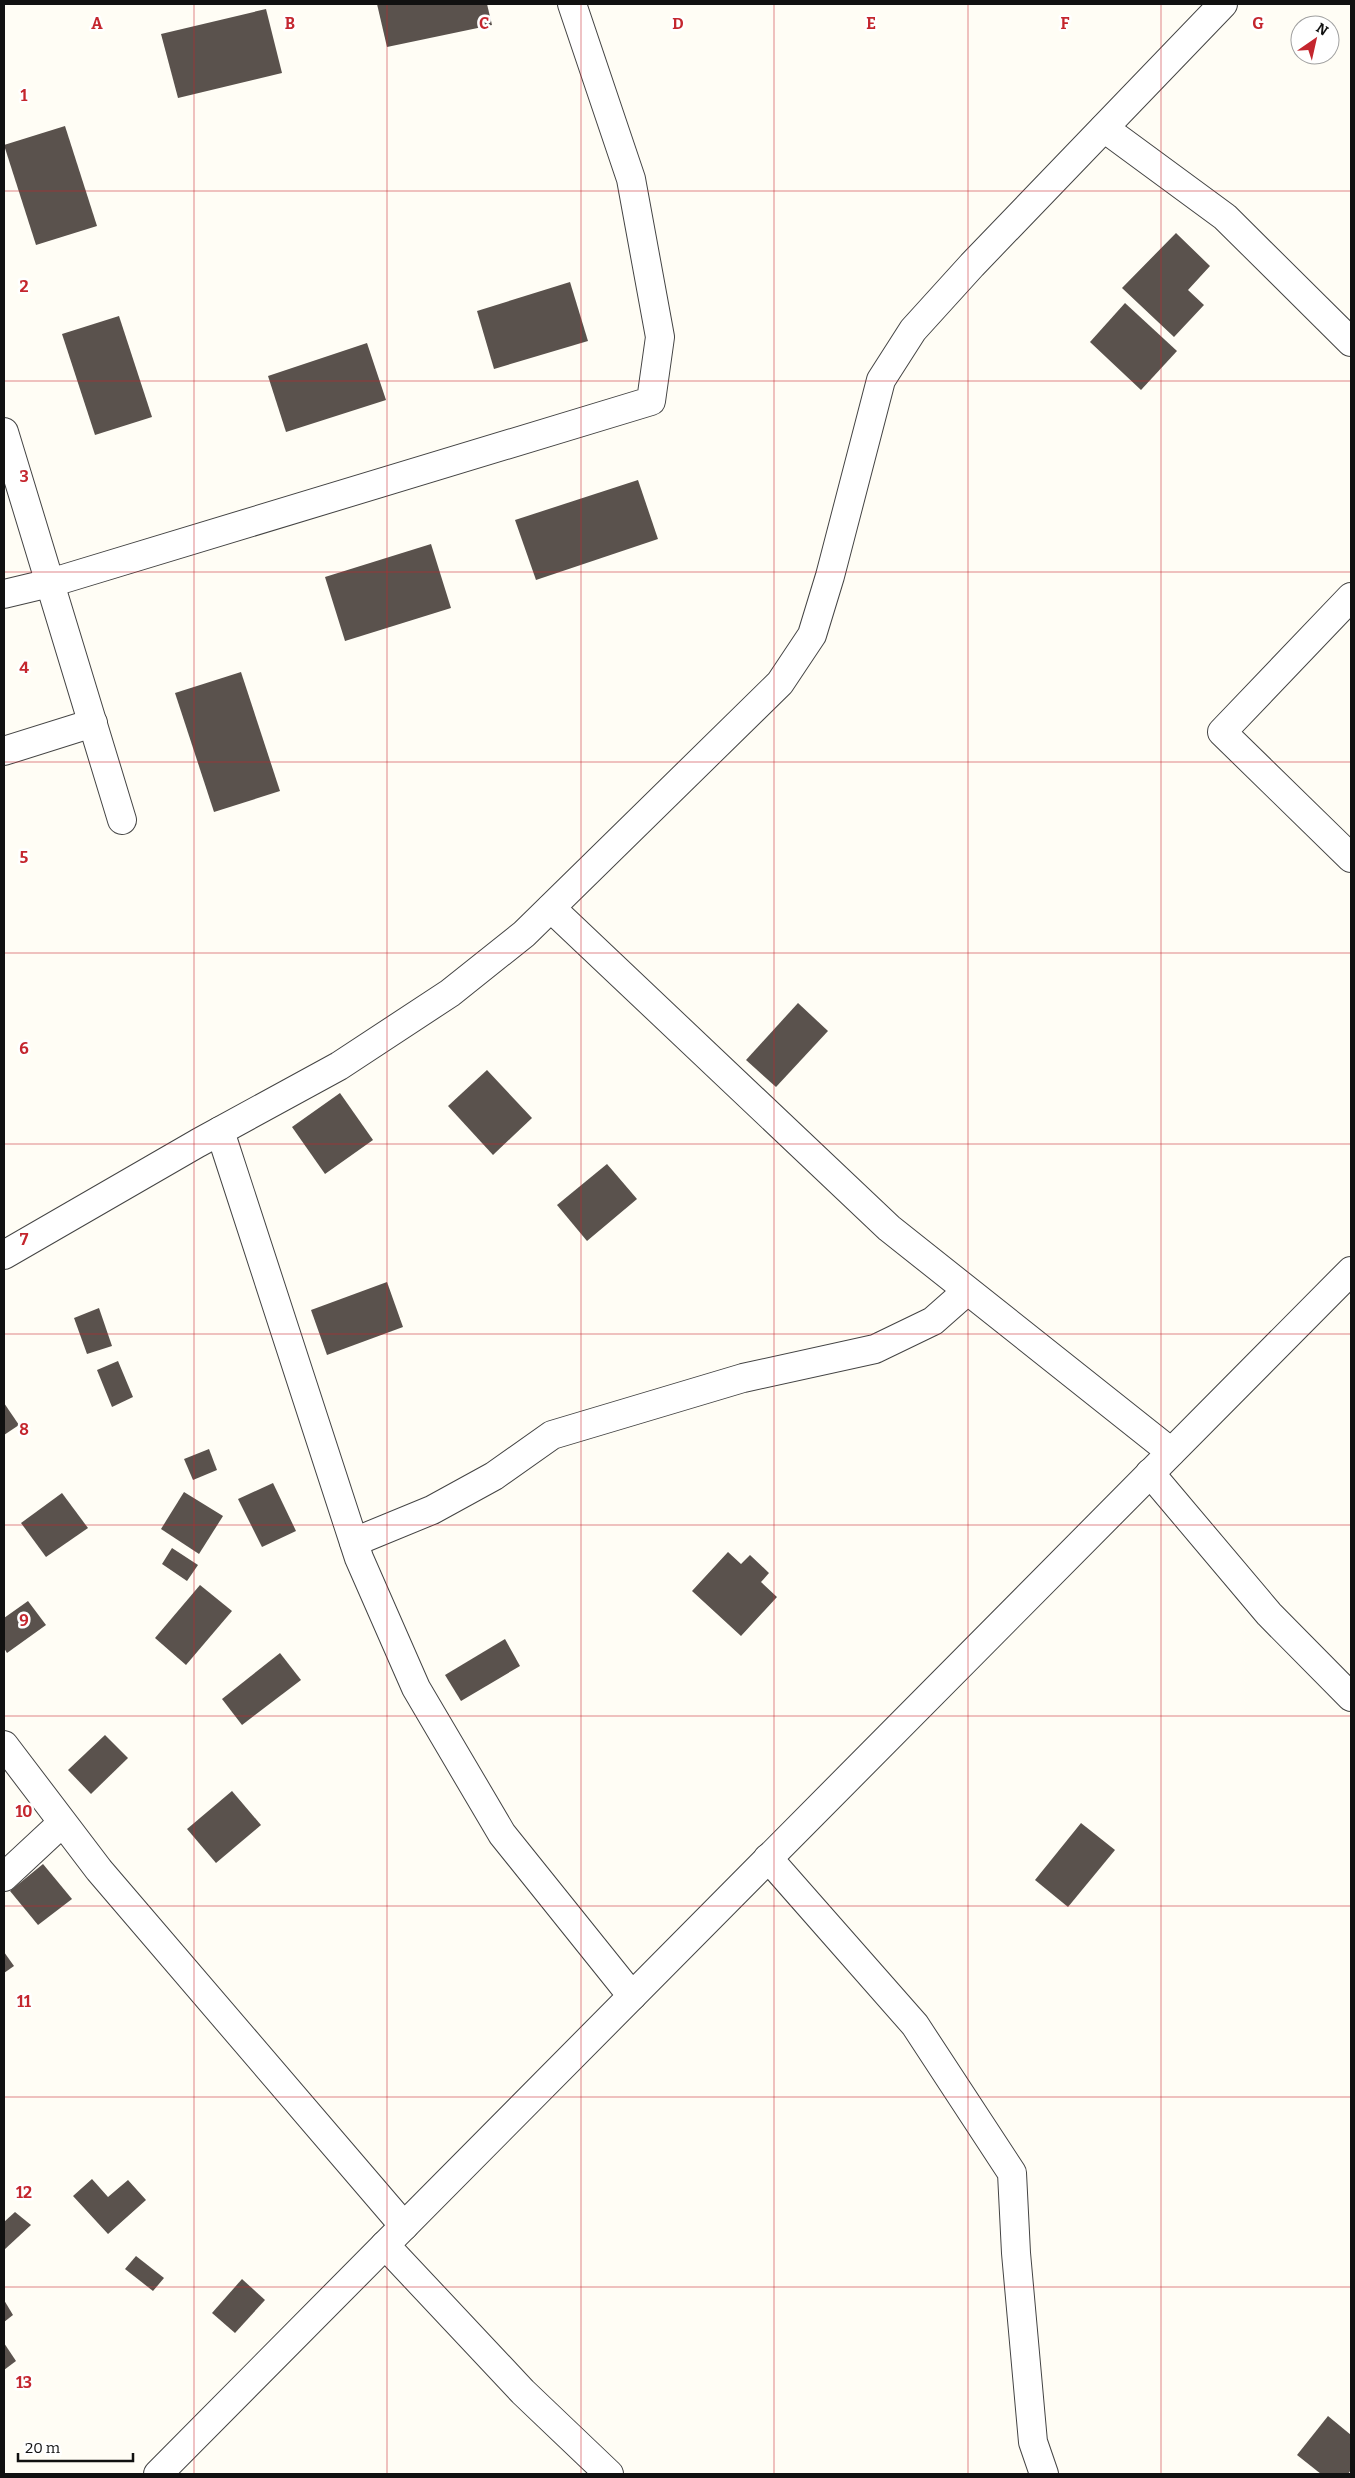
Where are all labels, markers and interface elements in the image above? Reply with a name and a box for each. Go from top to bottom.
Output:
text: A [91,14,103,33]
text: B [285,14,295,33]
text: C [479,14,489,33]
text: D [672,14,684,33]
text: E [866,14,876,33]
text: F [1061,14,1070,33]
text: G [1252,14,1264,33]
north arrow [1290,15,1340,65]
text: N [1313,20,1331,40]
text: 1 [21,86,28,105]
text: 2 [19,277,29,296]
text: 3 [19,467,29,486]
text: 4 [19,658,29,677]
text: 5 [20,848,29,867]
text: 6 [19,1039,29,1058]
text: 7 [20,1230,29,1249]
text: 8 [19,1420,29,1439]
text: 9 [19,1611,29,1630]
text: 10 [15,1802,33,1821]
text: 11 [17,1992,31,2011]
text: 12 [16,2183,32,2202]
text: 13 [16,2373,32,2392]
scale bar [18,2430,132,2462]
text: 20 m [25,2439,61,2457]

